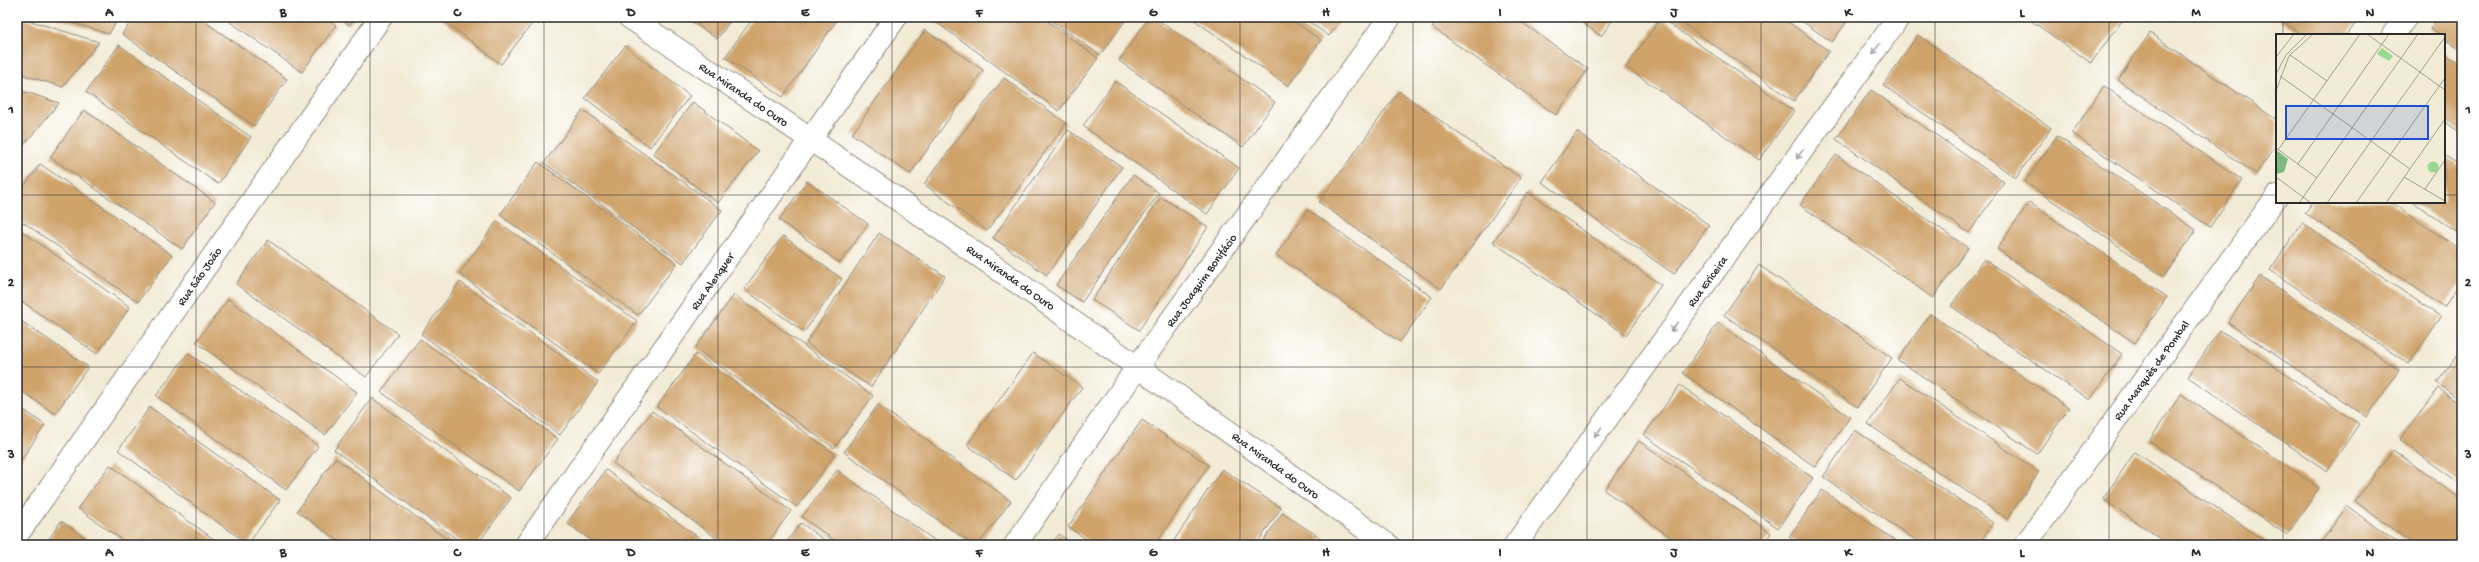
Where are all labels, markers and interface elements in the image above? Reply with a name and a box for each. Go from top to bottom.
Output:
text: A [104,6,114,21]
text: B [279,6,288,21]
text: C [452,6,462,21]
text: D [626,6,636,21]
text: E [801,6,810,21]
text: F [975,6,984,21]
text: G [1149,6,1158,21]
text: H [1322,6,1330,21]
text: I [1498,6,1502,21]
text: J [1670,6,1679,21]
text: K [1843,6,1853,21]
text: L [2020,6,2026,21]
text: M [2191,6,2201,21]
text: N [2366,6,2375,21]
inset map [2276,34,2445,203]
one-way arrow [1872,43,1880,54]
street label: Rua Miranda do Ouro [695,61,790,131]
text: 1 [7,103,14,118]
text: 1 [2464,103,2471,118]
one-way arrow [1796,148,1804,159]
street label: Rua Joaquim Bonifácio [1164,232,1241,330]
street label: Rua Miranda do Ouro [963,243,1057,314]
street label: Rua São João [175,245,226,309]
street label: Rua Alenquer [689,250,739,313]
street label: Rua Ericeira [1685,254,1732,310]
text: 2 [8,276,15,291]
text: 2 [2465,276,2472,291]
street label: Rua Marquês de Pombal [2112,318,2194,424]
one-way arrow [1670,321,1678,332]
one-way arrow [1593,426,1602,437]
street label: Rua Miranda do Ouro [1228,430,1321,503]
text: 3 [7,448,15,463]
text: 3 [2464,448,2472,463]
text: A [104,546,114,561]
text: B [279,546,288,561]
text: C [452,546,462,561]
text: D [626,546,636,561]
text: E [801,546,810,561]
text: F [975,546,984,561]
text: G [1149,546,1158,561]
text: H [1322,546,1330,561]
text: I [1498,546,1502,561]
text: J [1670,546,1679,561]
text: K [1843,546,1853,561]
text: L [2020,546,2026,561]
text: M [2191,546,2201,561]
text: N [2366,546,2375,561]

